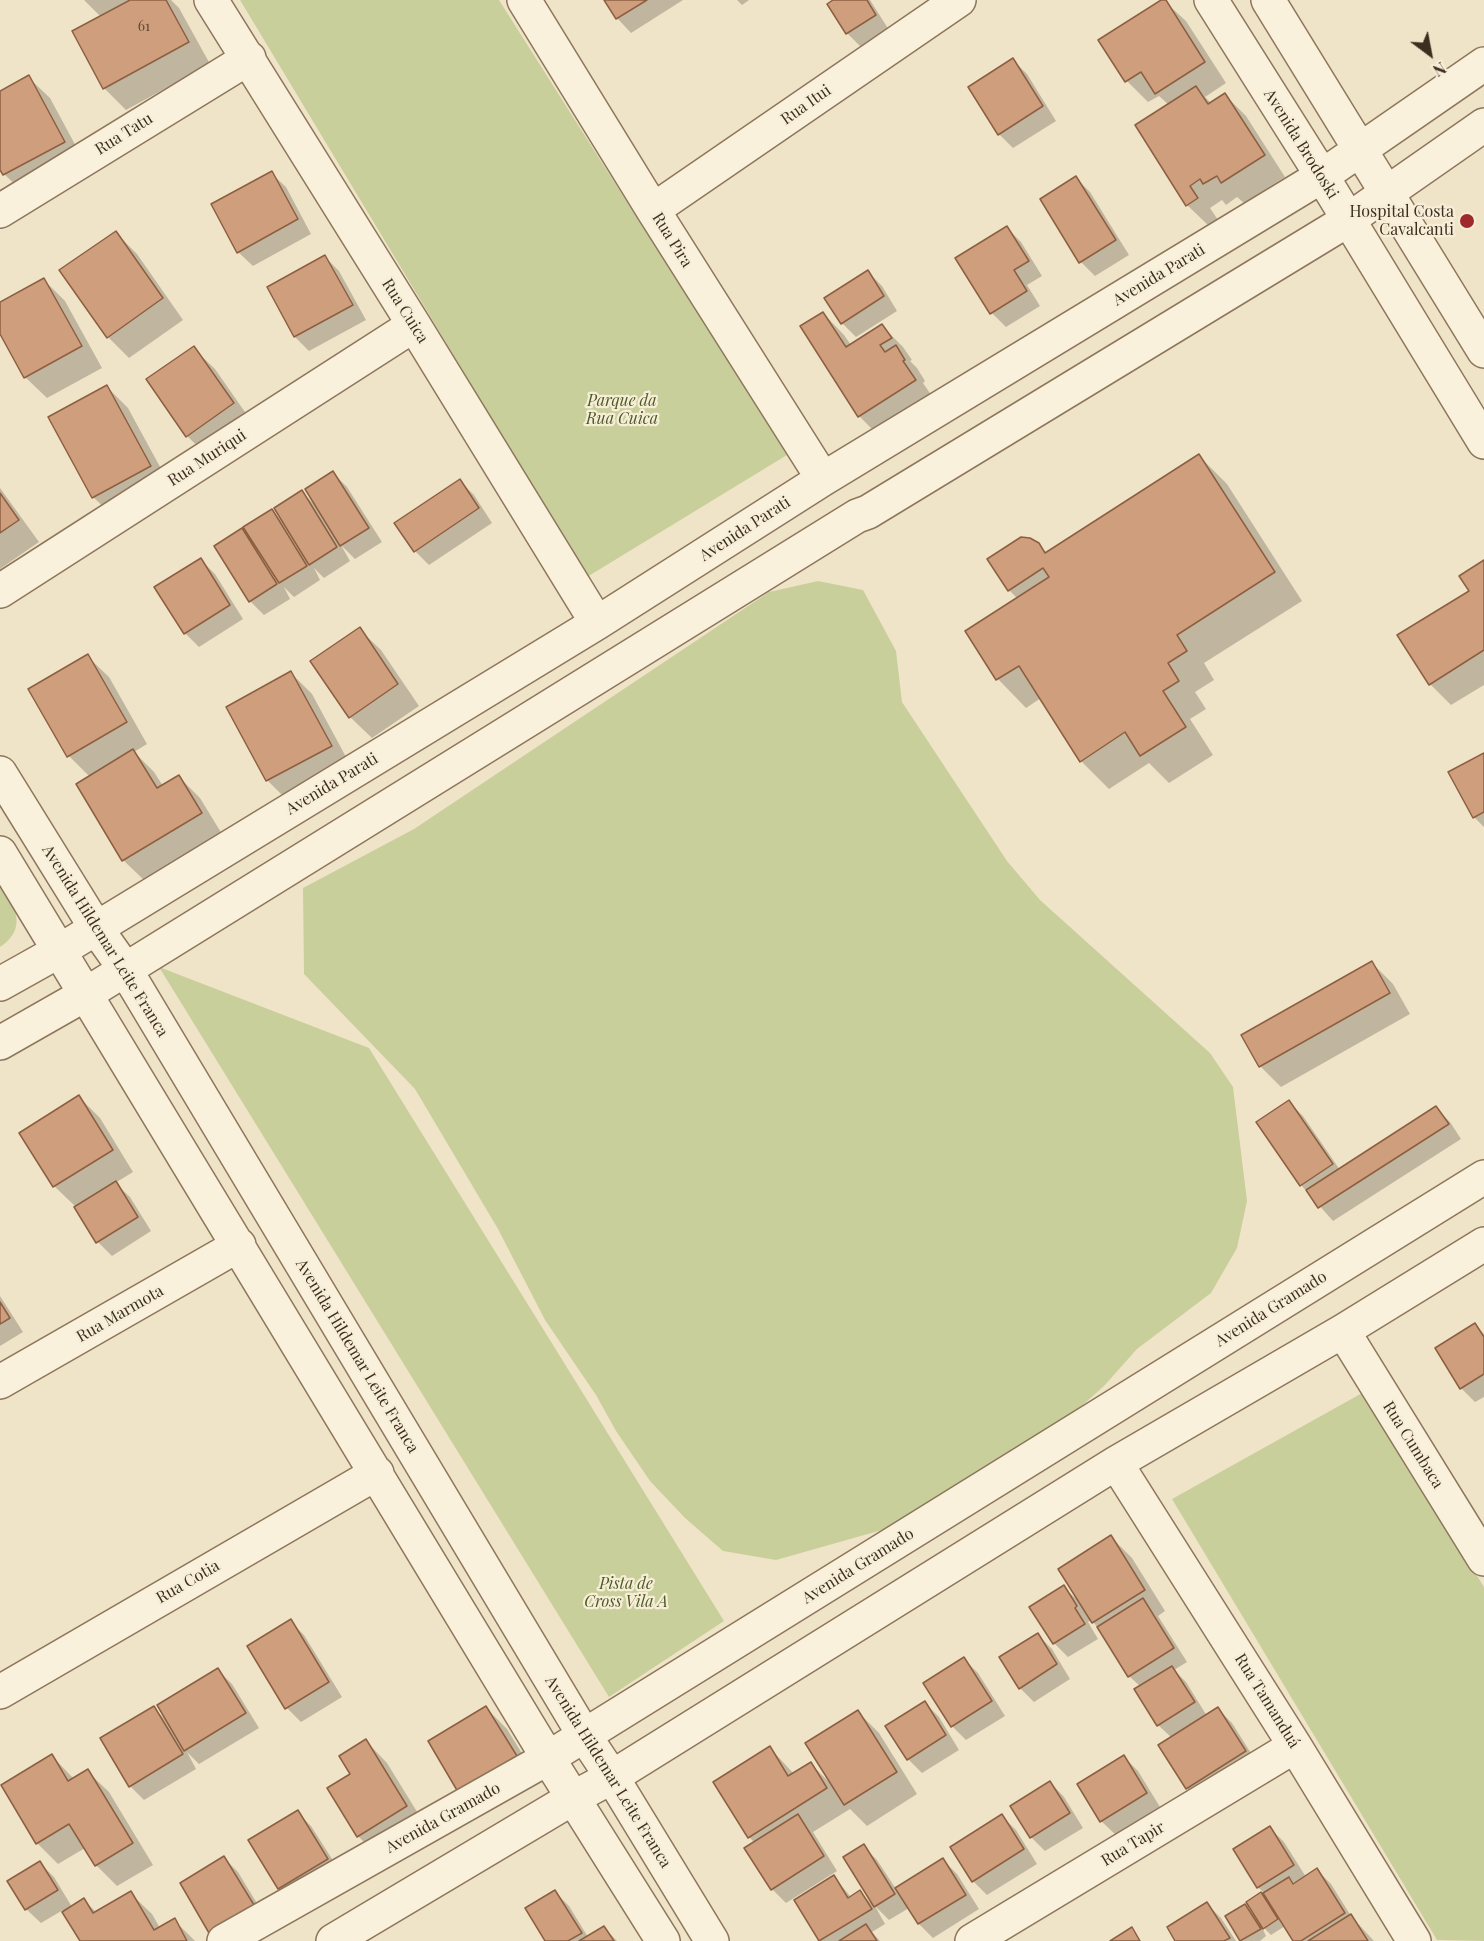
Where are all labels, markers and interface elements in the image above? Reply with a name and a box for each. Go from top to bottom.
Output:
house number: 61 [138,19,150,35]
north arrow [1400,24,1460,84]
text: N [1429,58,1450,82]
street label: Rua Itui [777,81,835,129]
street label: Avenida Brodoski [1260,86,1342,202]
street label: Rua Tatu [92,109,156,159]
place label: Hospital Costa Cavalcanti [1350,202,1454,240]
street label: Rua Pira [648,209,696,271]
marker: Hospital Costa Cavalcanti [1458,212,1476,230]
street label: Avenida Parati [1109,240,1209,310]
street label: Rua Cuica [378,275,432,347]
park label: Parque da Rua Cuica [586,391,658,429]
street label: Rua Muriqui [164,426,250,490]
street label: Avenida Parati [696,493,794,565]
street label: Avenida Parati [282,749,382,819]
street label: Avenida Hildemar Leite Franca [38,842,172,1040]
street label: Avenida Hildemar Leite Franca [291,1256,423,1456]
street label: Avenida Gramado [1212,1267,1330,1351]
street label: Rua Marmota [73,1281,167,1347]
street label: Rua Cumbaca [1379,1398,1447,1492]
street label: Avenida Gramado [799,1524,917,1608]
street label: Rua Cotia [153,1556,223,1608]
park label: Pista de Cross Vila A [584,1574,668,1612]
street label: Rua Tamanduá [1230,1650,1304,1752]
street label: Avenida Hildemar Leite Franca [541,1673,675,1871]
street label: Avenida Gramado [382,1779,504,1857]
street label: Rua Tapir [1098,1818,1168,1870]

